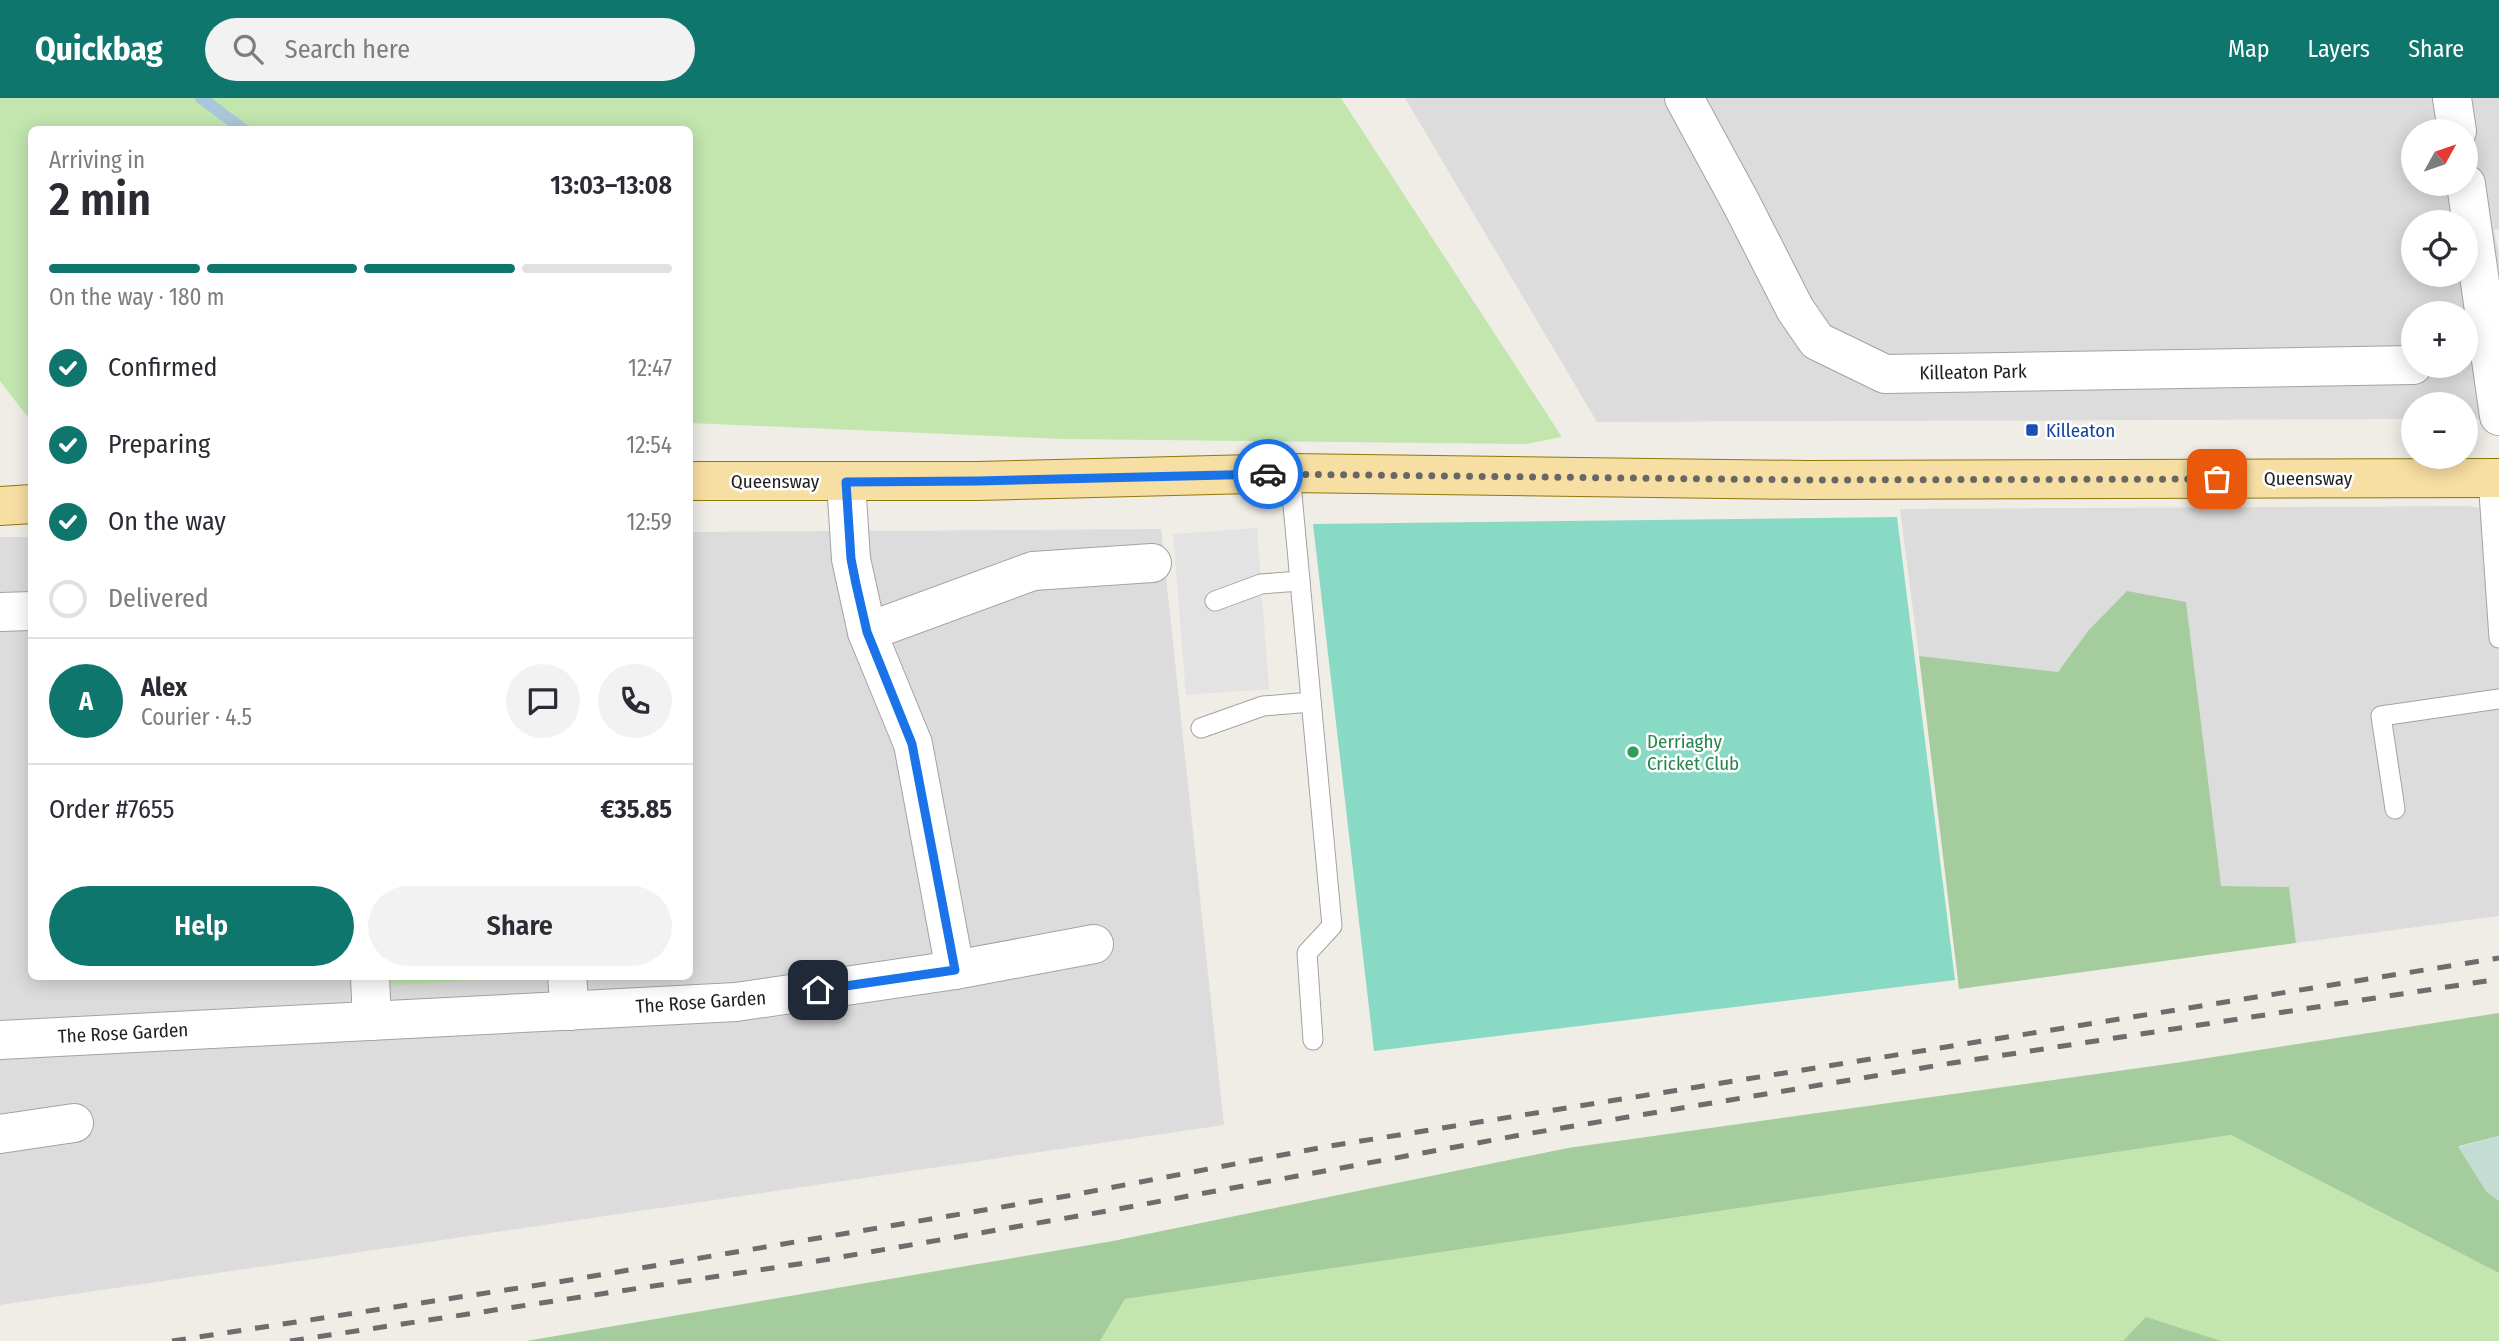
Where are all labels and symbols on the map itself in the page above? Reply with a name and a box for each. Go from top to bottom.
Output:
north arrow [2401,119,2478,196]
street label: Killeaton Park [1919,360,2027,384]
place label: Killeaton [2046,419,2115,442]
marker: Killeaton [2024,422,2040,438]
courier [1233,439,1303,509]
pin [2187,449,2247,509]
street label: Queensway [2264,467,2353,490]
street label: Queensway [731,470,820,493]
place label: Derriaghy Cricket Club [1647,730,1739,775]
marker: Derriaghy Cricket Club [1625,744,1641,760]
pin [788,960,848,1020]
street label: The Rose Garden [635,986,767,1018]
street label: The Rose Garden [57,1018,189,1048]

